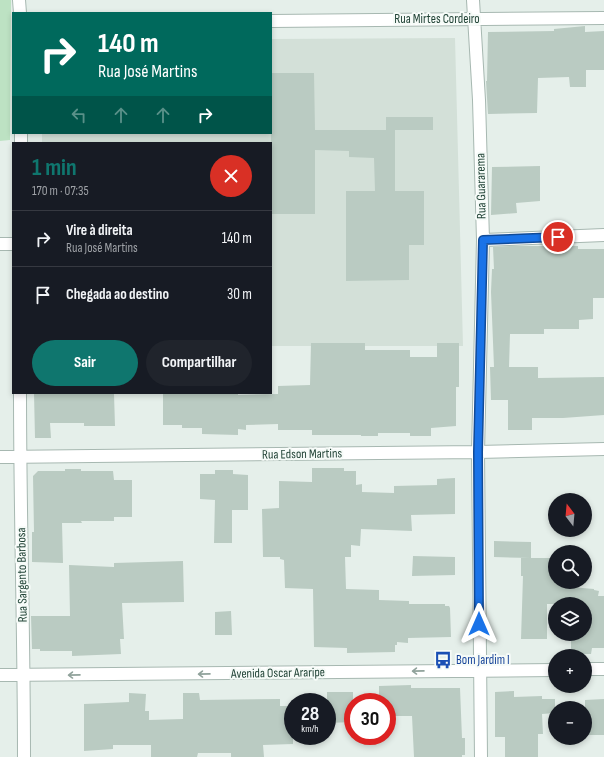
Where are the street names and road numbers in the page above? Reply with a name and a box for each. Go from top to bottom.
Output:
street label: Rua Mirtes Cordeiro [394,11,480,27]
street label: Rua Guararema [472,153,490,219]
street label: Rua Edson Martins [262,445,343,463]
street label: Rua Sargento Barbosa [13,527,31,623]
street label: Avenida Oscar Araripe [230,664,325,682]

